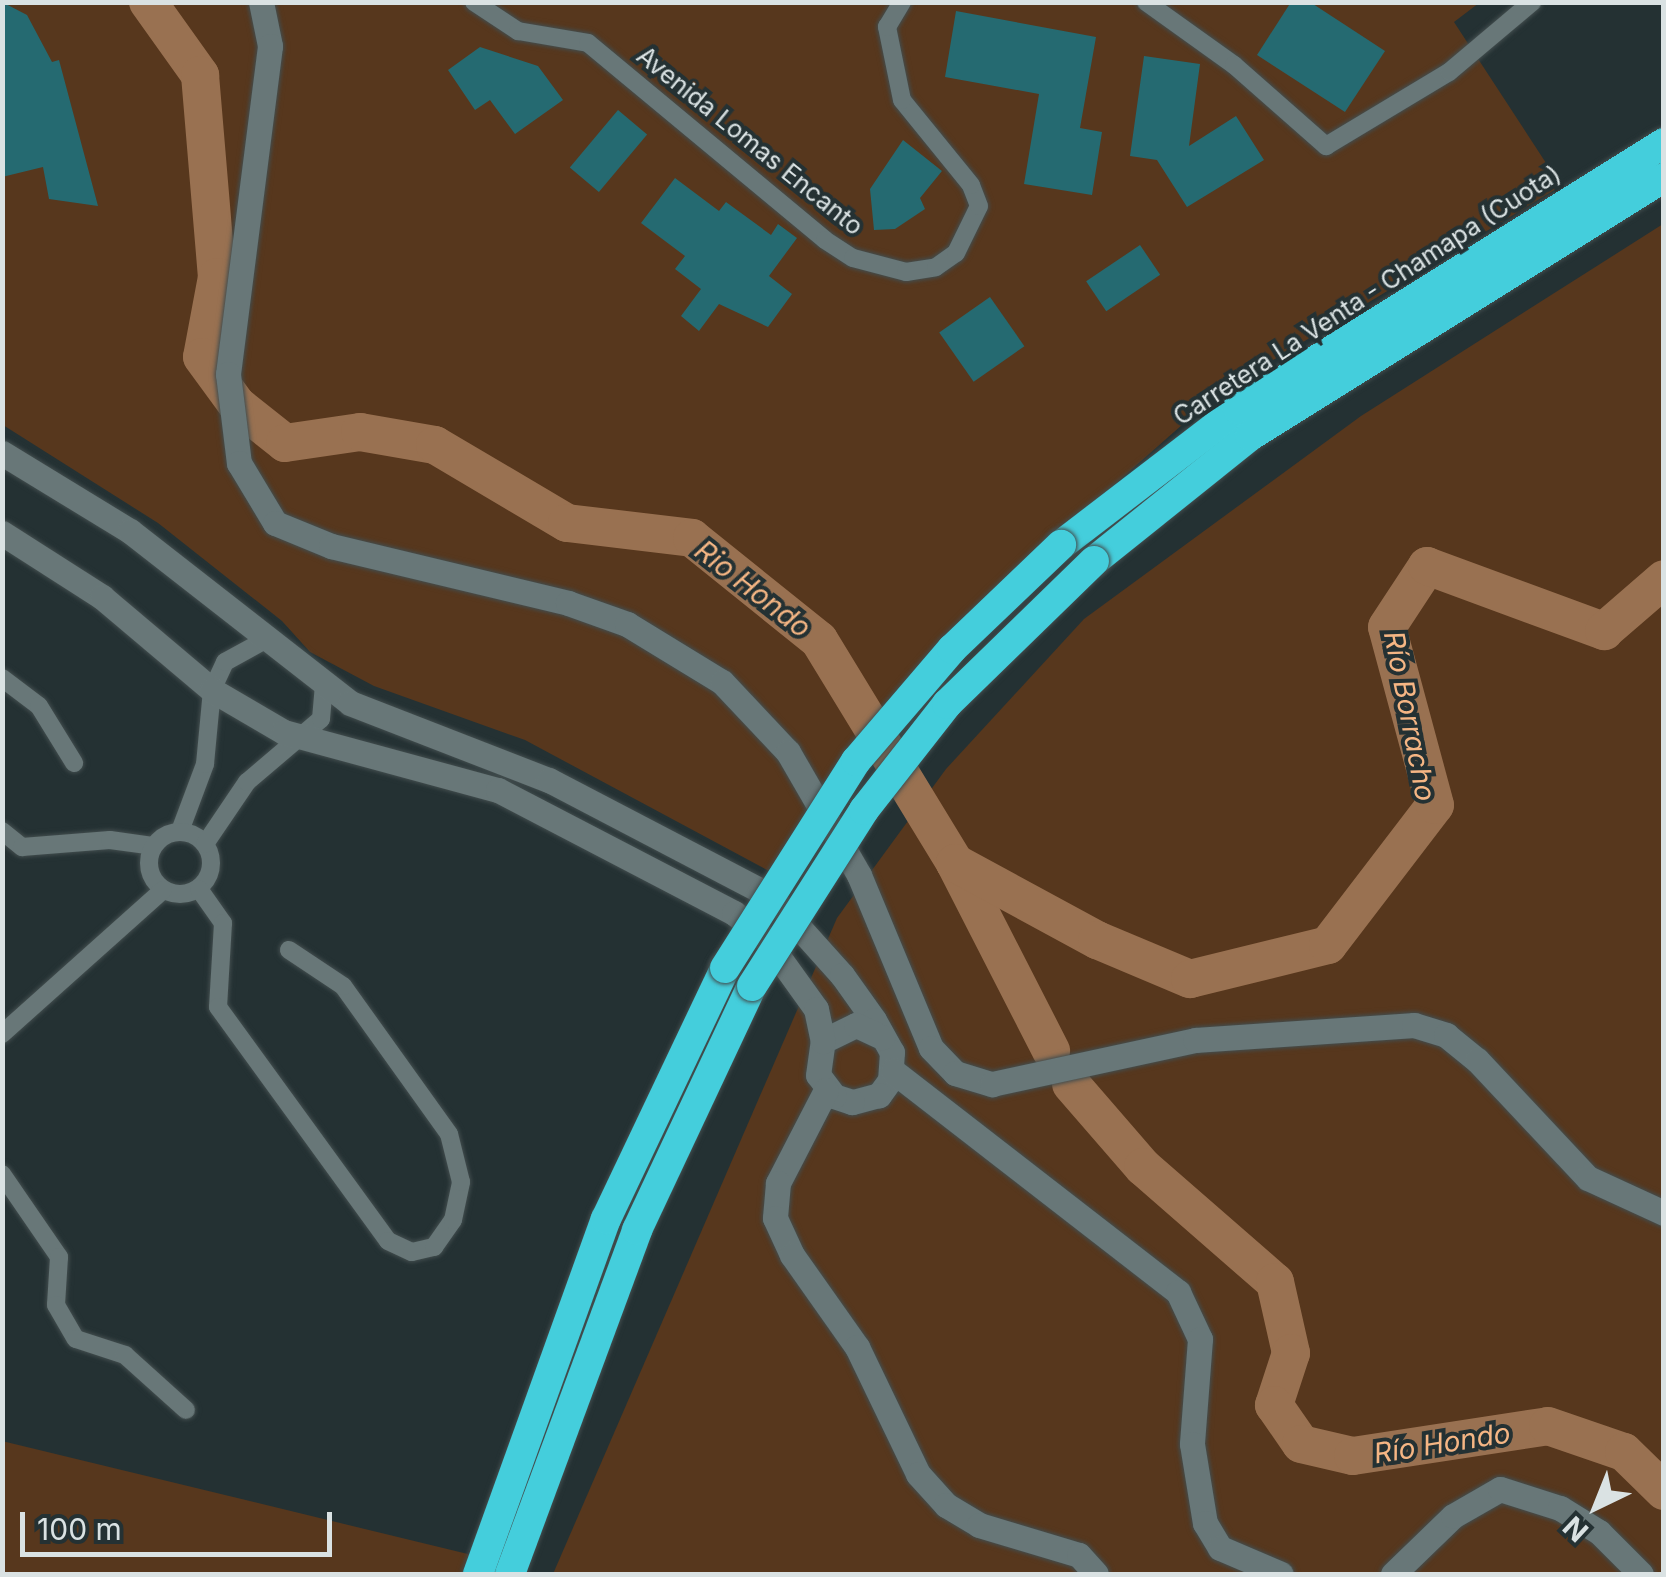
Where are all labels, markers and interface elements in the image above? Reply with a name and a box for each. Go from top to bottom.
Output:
street label: Avenida Lomas Encanto [631,41,869,241]
street label: Carretera La Venta - Chamapa (Cuota) [1168,158,1566,432]
water label: Rio Hondo [688,533,818,645]
water label: Río Borracho [1377,628,1443,804]
water label: Río Hondo [1371,1416,1513,1470]
north arrow [1546,1457,1646,1557]
scale bar [25,1492,338,1554]
text: N [1556,1509,1595,1549]
text: 100 m [37,1511,122,1547]

